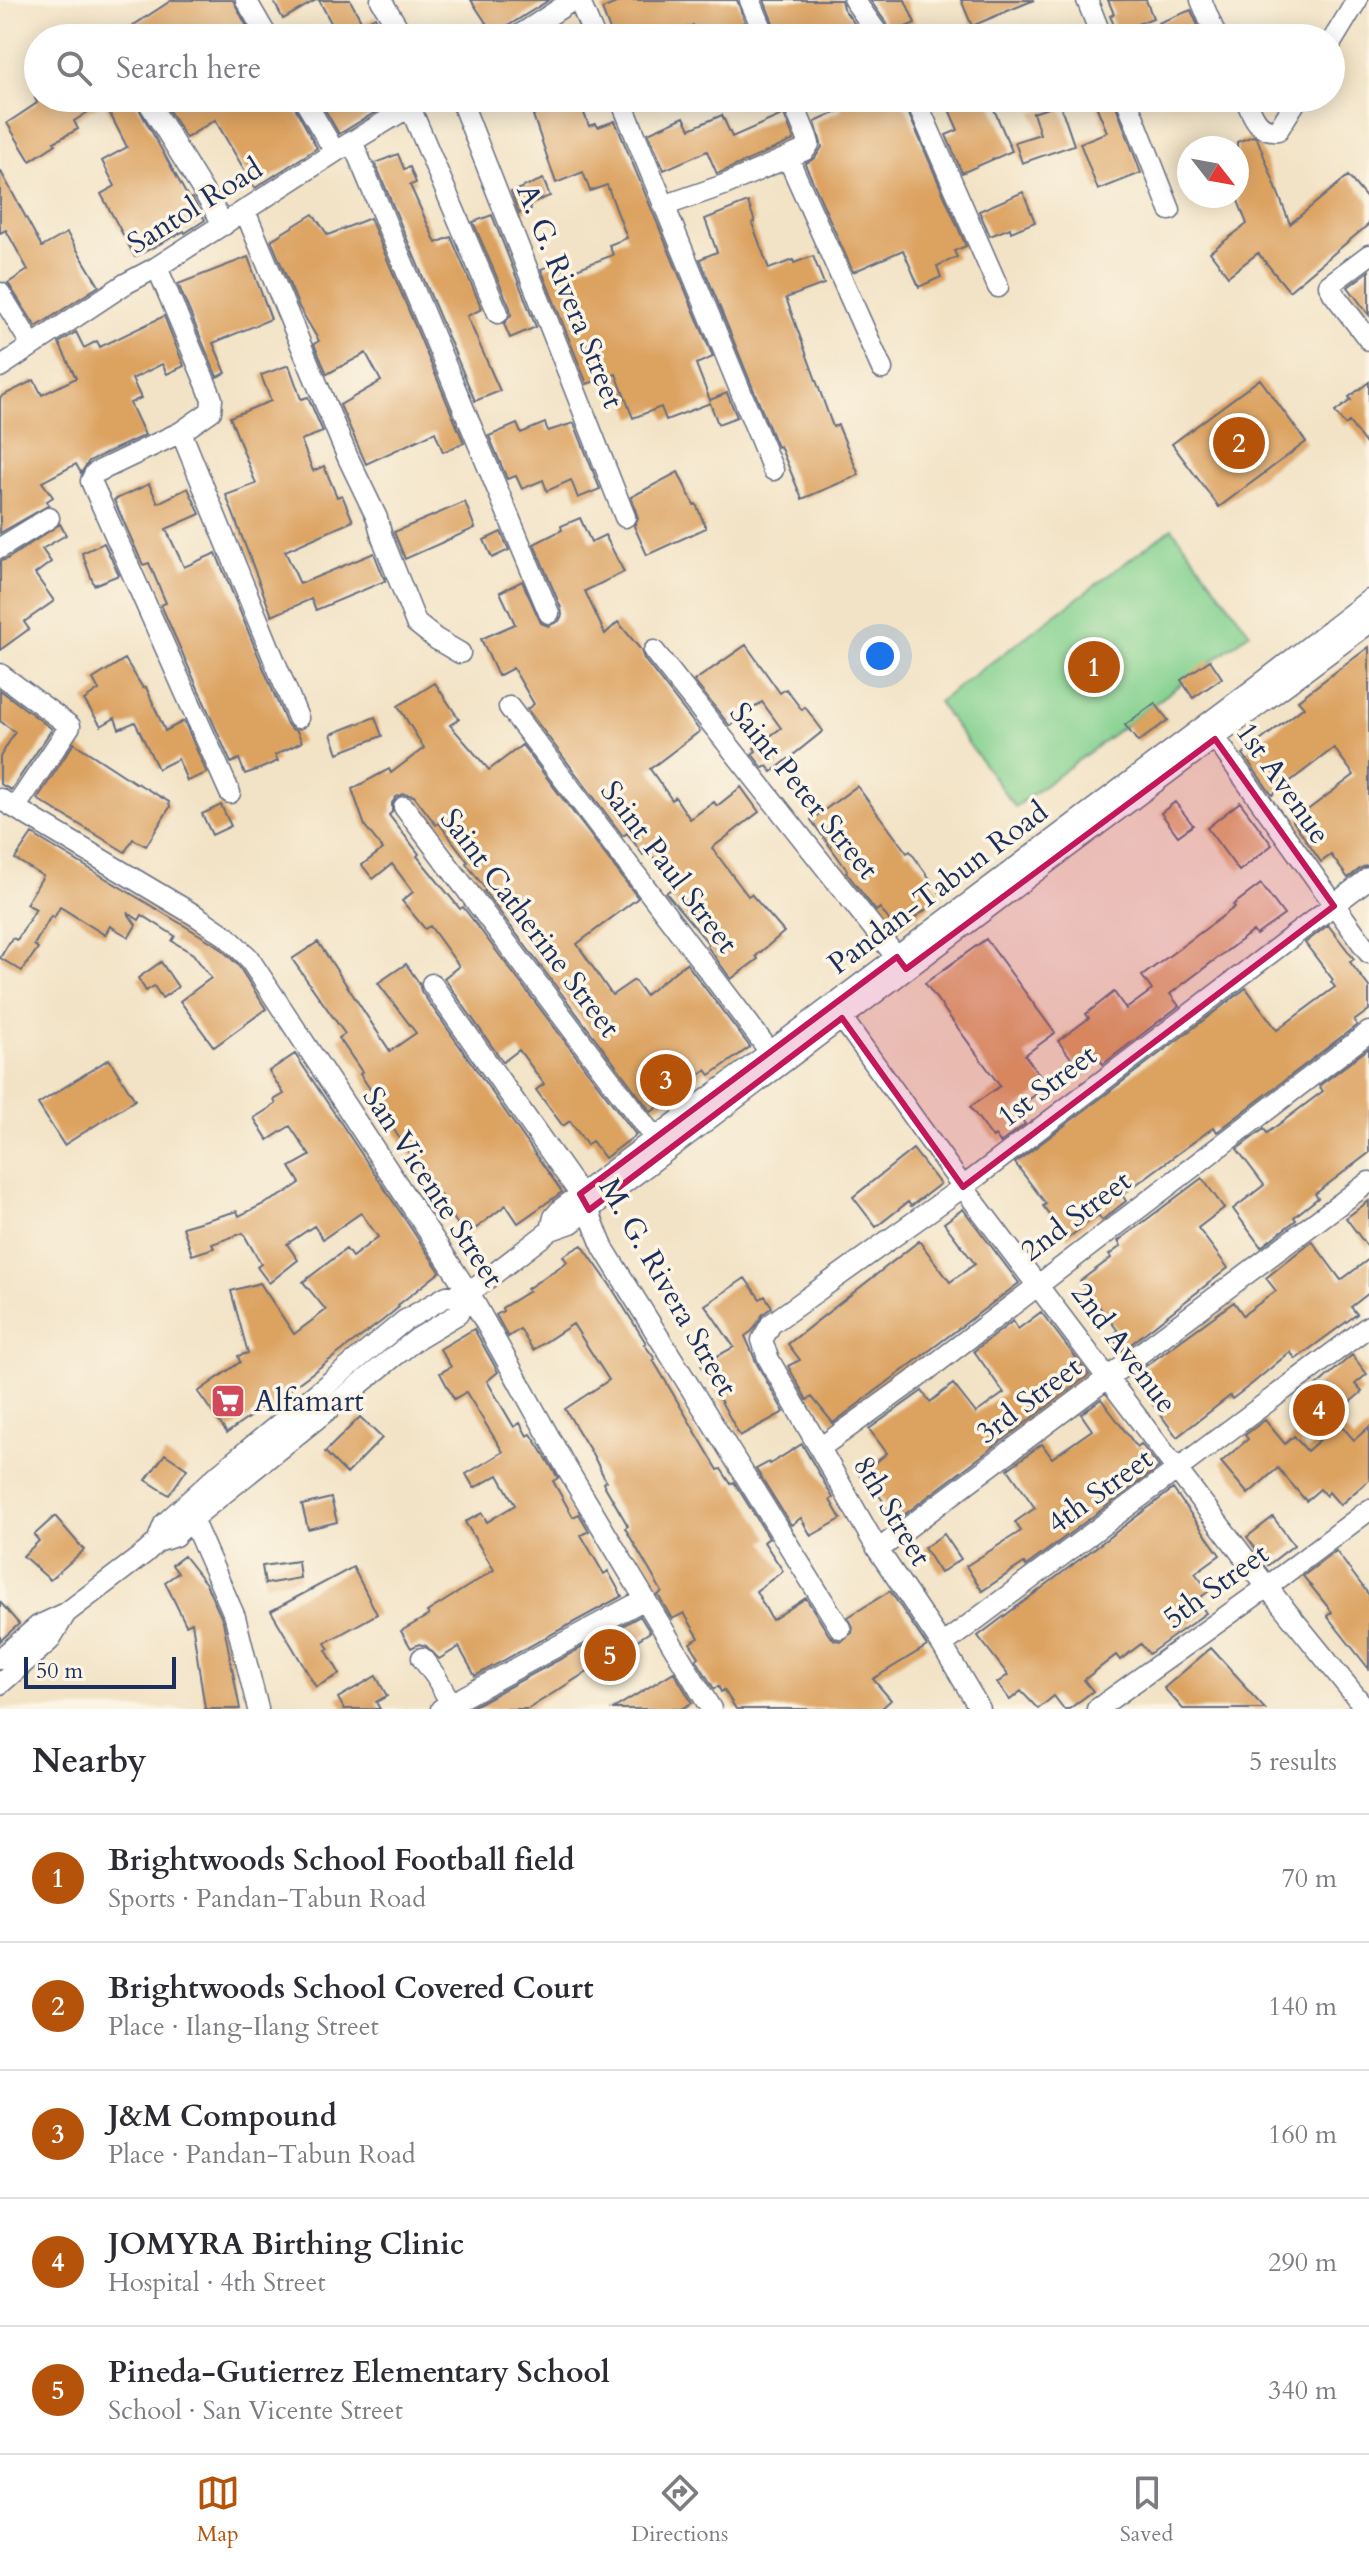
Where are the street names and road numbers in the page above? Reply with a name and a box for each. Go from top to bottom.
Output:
street label: Santol Road [120,148,270,264]
street label: A. G. Rivera Street [506,178,634,415]
street label: Saint Peter Street [720,694,888,888]
street label: 1st Avenue [1226,714,1340,852]
street label: Saint Paul Street [591,772,748,962]
street label: Pandan-Tabun Road [820,792,1056,984]
street label: Saint Catherine Street [430,800,630,1046]
street label: 1st Street [989,1035,1106,1137]
street label: San Vicente Street [353,1079,513,1296]
street label: 2nd Street [1012,1161,1140,1271]
street label: M. G. Rivera Street [589,1170,747,1404]
street label: 2nd Avenue [1061,1274,1187,1422]
street label: 3rd Street [968,1346,1091,1453]
street label: 4th Street [1039,1438,1162,1543]
street label: 8th Street [843,1448,941,1574]
street label: 5th Street [1155,1533,1278,1638]

